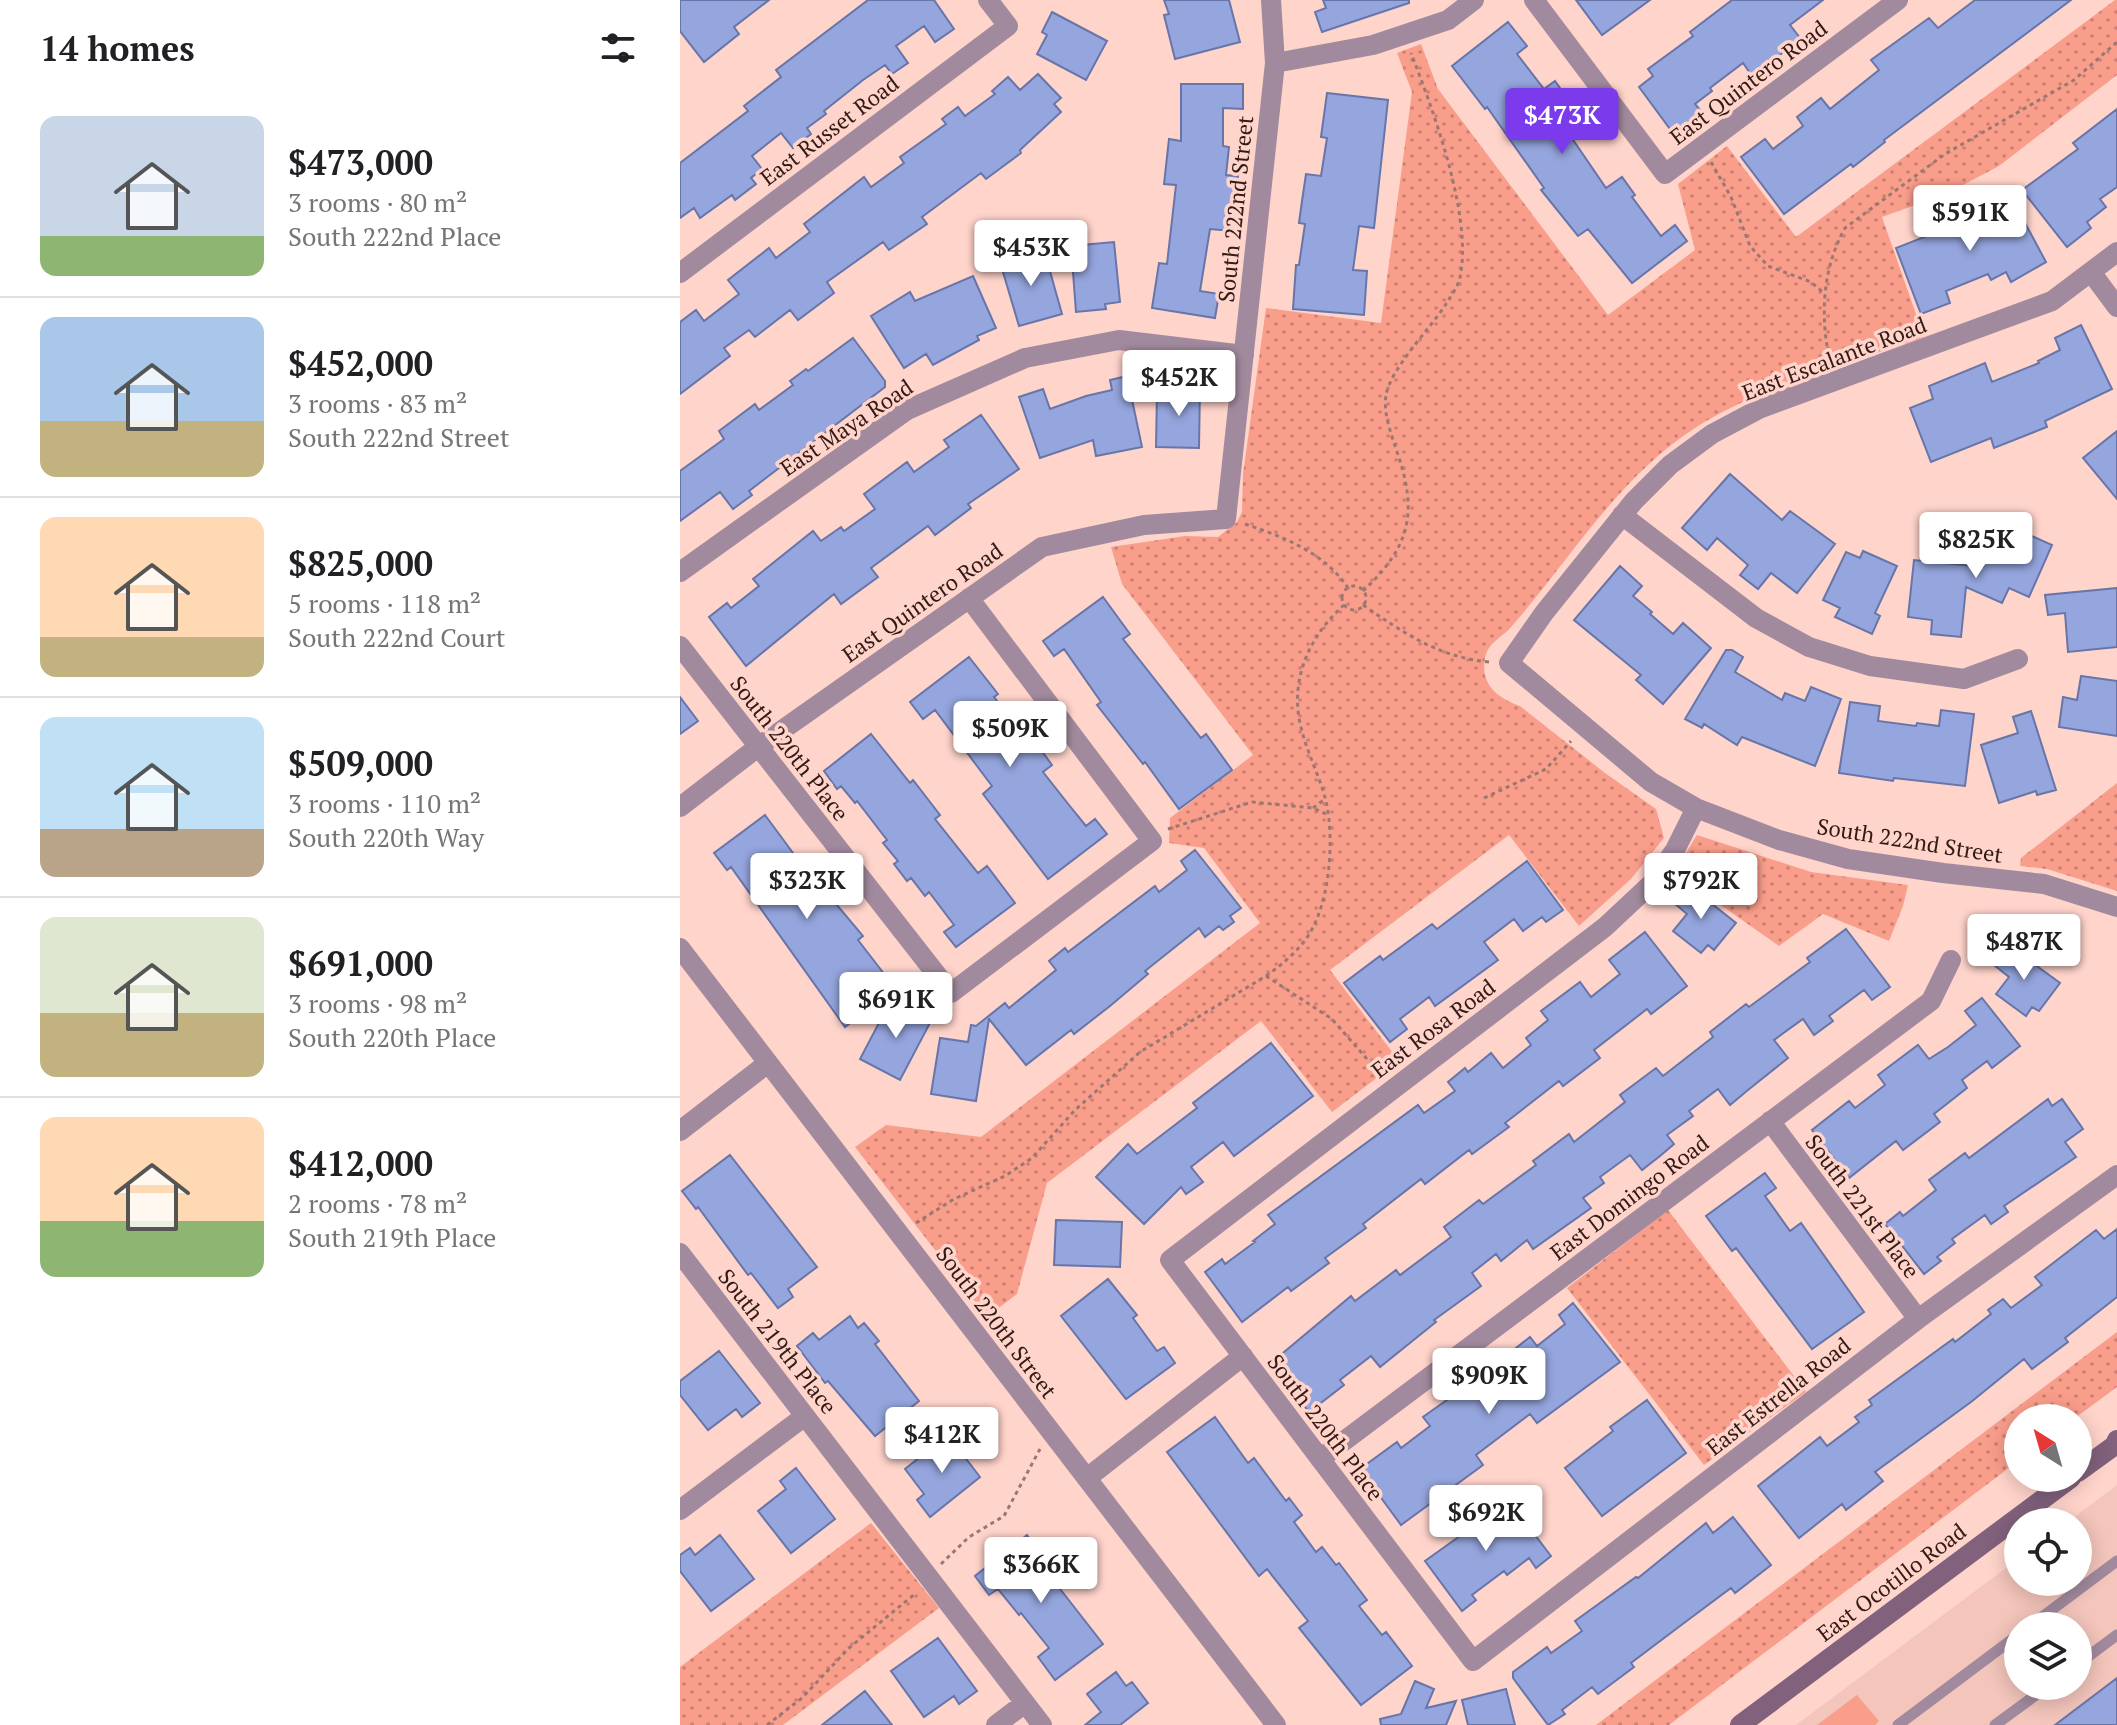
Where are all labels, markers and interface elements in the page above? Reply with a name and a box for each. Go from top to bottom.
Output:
street label: East Quintero Road [1663,13,1833,151]
text: 14 homes [40,26,195,71]
icon: filters [596,26,640,70]
street label: East Russet Road [754,68,904,192]
pin: $473K [1506,88,1618,156]
text: $473K [1523,97,1601,131]
street label: South 222nd Street [1211,114,1259,304]
text: $473,000 [288,140,433,185]
icon: home [104,148,200,244]
text: 3 rooms · 80 m² [288,185,467,219]
pin: $591K [1914,185,2026,253]
text: $591K [1931,194,2009,228]
text: South 222nd Place [288,219,501,253]
pin: $453K [975,220,1087,288]
text: $453K [992,229,1070,263]
street label: East Escalante Road [1738,310,1930,406]
text: $452,000 [288,341,433,386]
icon: home [104,349,200,445]
pin: $452K [1123,350,1235,418]
text: $452K [1140,359,1218,393]
street label: East Maya Road [774,372,918,482]
text: 3 rooms · 83 m² [288,386,467,420]
text: South 222nd Street [288,420,510,454]
pin: $825K [1920,512,2032,580]
text: $825K [1937,521,2015,555]
street label: East Quintero Road [836,536,1008,668]
text: $825,000 [288,541,433,586]
icon: home [104,549,200,645]
text: 5 rooms · 118 m² [288,586,481,620]
text: South 222nd Court [288,620,505,654]
street label: South 220th Place [724,670,856,826]
pin: $509K [954,701,1066,769]
text: $509K [971,710,1049,744]
text: $509,000 [288,741,433,786]
icon: home [104,749,200,845]
text: 3 rooms · 110 m² [288,786,481,820]
street label: South 222nd Street [1815,811,2005,869]
text: South 220th Way [288,820,484,854]
pin: $323K [751,853,863,921]
pin: $792K [1645,853,1757,921]
text: $323K [768,862,846,896]
text: $792K [1662,862,1740,896]
pin: $487K [1968,914,2080,982]
text: $487K [1985,923,2063,957]
text: $691,000 [288,941,433,986]
icon: home [104,949,200,1045]
pin: $691K [840,972,952,1040]
street label: East Rosa Road [1365,972,1501,1084]
text: $691K [857,981,935,1015]
text: 3 rooms · 98 m² [288,986,467,1020]
text: South 220th Place [288,1020,496,1054]
street label: East Domingo Road [1544,1128,1714,1266]
street label: South 221st Place [1799,1128,1927,1284]
text: $412,000 [288,1141,433,1186]
icon: home [104,1149,200,1245]
text: 2 rooms · 78 m² [288,1186,467,1220]
text: South 219th Place [288,1220,496,1254]
street label: South 220th Street [930,1240,1064,1404]
street label: South 219th Place [712,1263,844,1419]
street label: East Estrella Road [1700,1330,1856,1462]
street label: South 220th Place [1261,1348,1391,1506]
pin: $909K [1433,1348,1545,1416]
text: $909K [1450,1357,1528,1391]
north arrow [2004,1404,2092,1492]
map controls [2004,1404,2092,1700]
pin: $412K [886,1407,998,1475]
text: $412K [903,1416,981,1450]
pin: $692K [1430,1485,1542,1553]
text: $692K [1447,1494,1525,1528]
button: locate [2004,1508,2092,1596]
street label: East Ocotillo Road [1811,1516,1971,1648]
pin: $366K [985,1537,1097,1605]
text: $366K [1002,1546,1080,1580]
button: layers [2004,1612,2092,1700]

